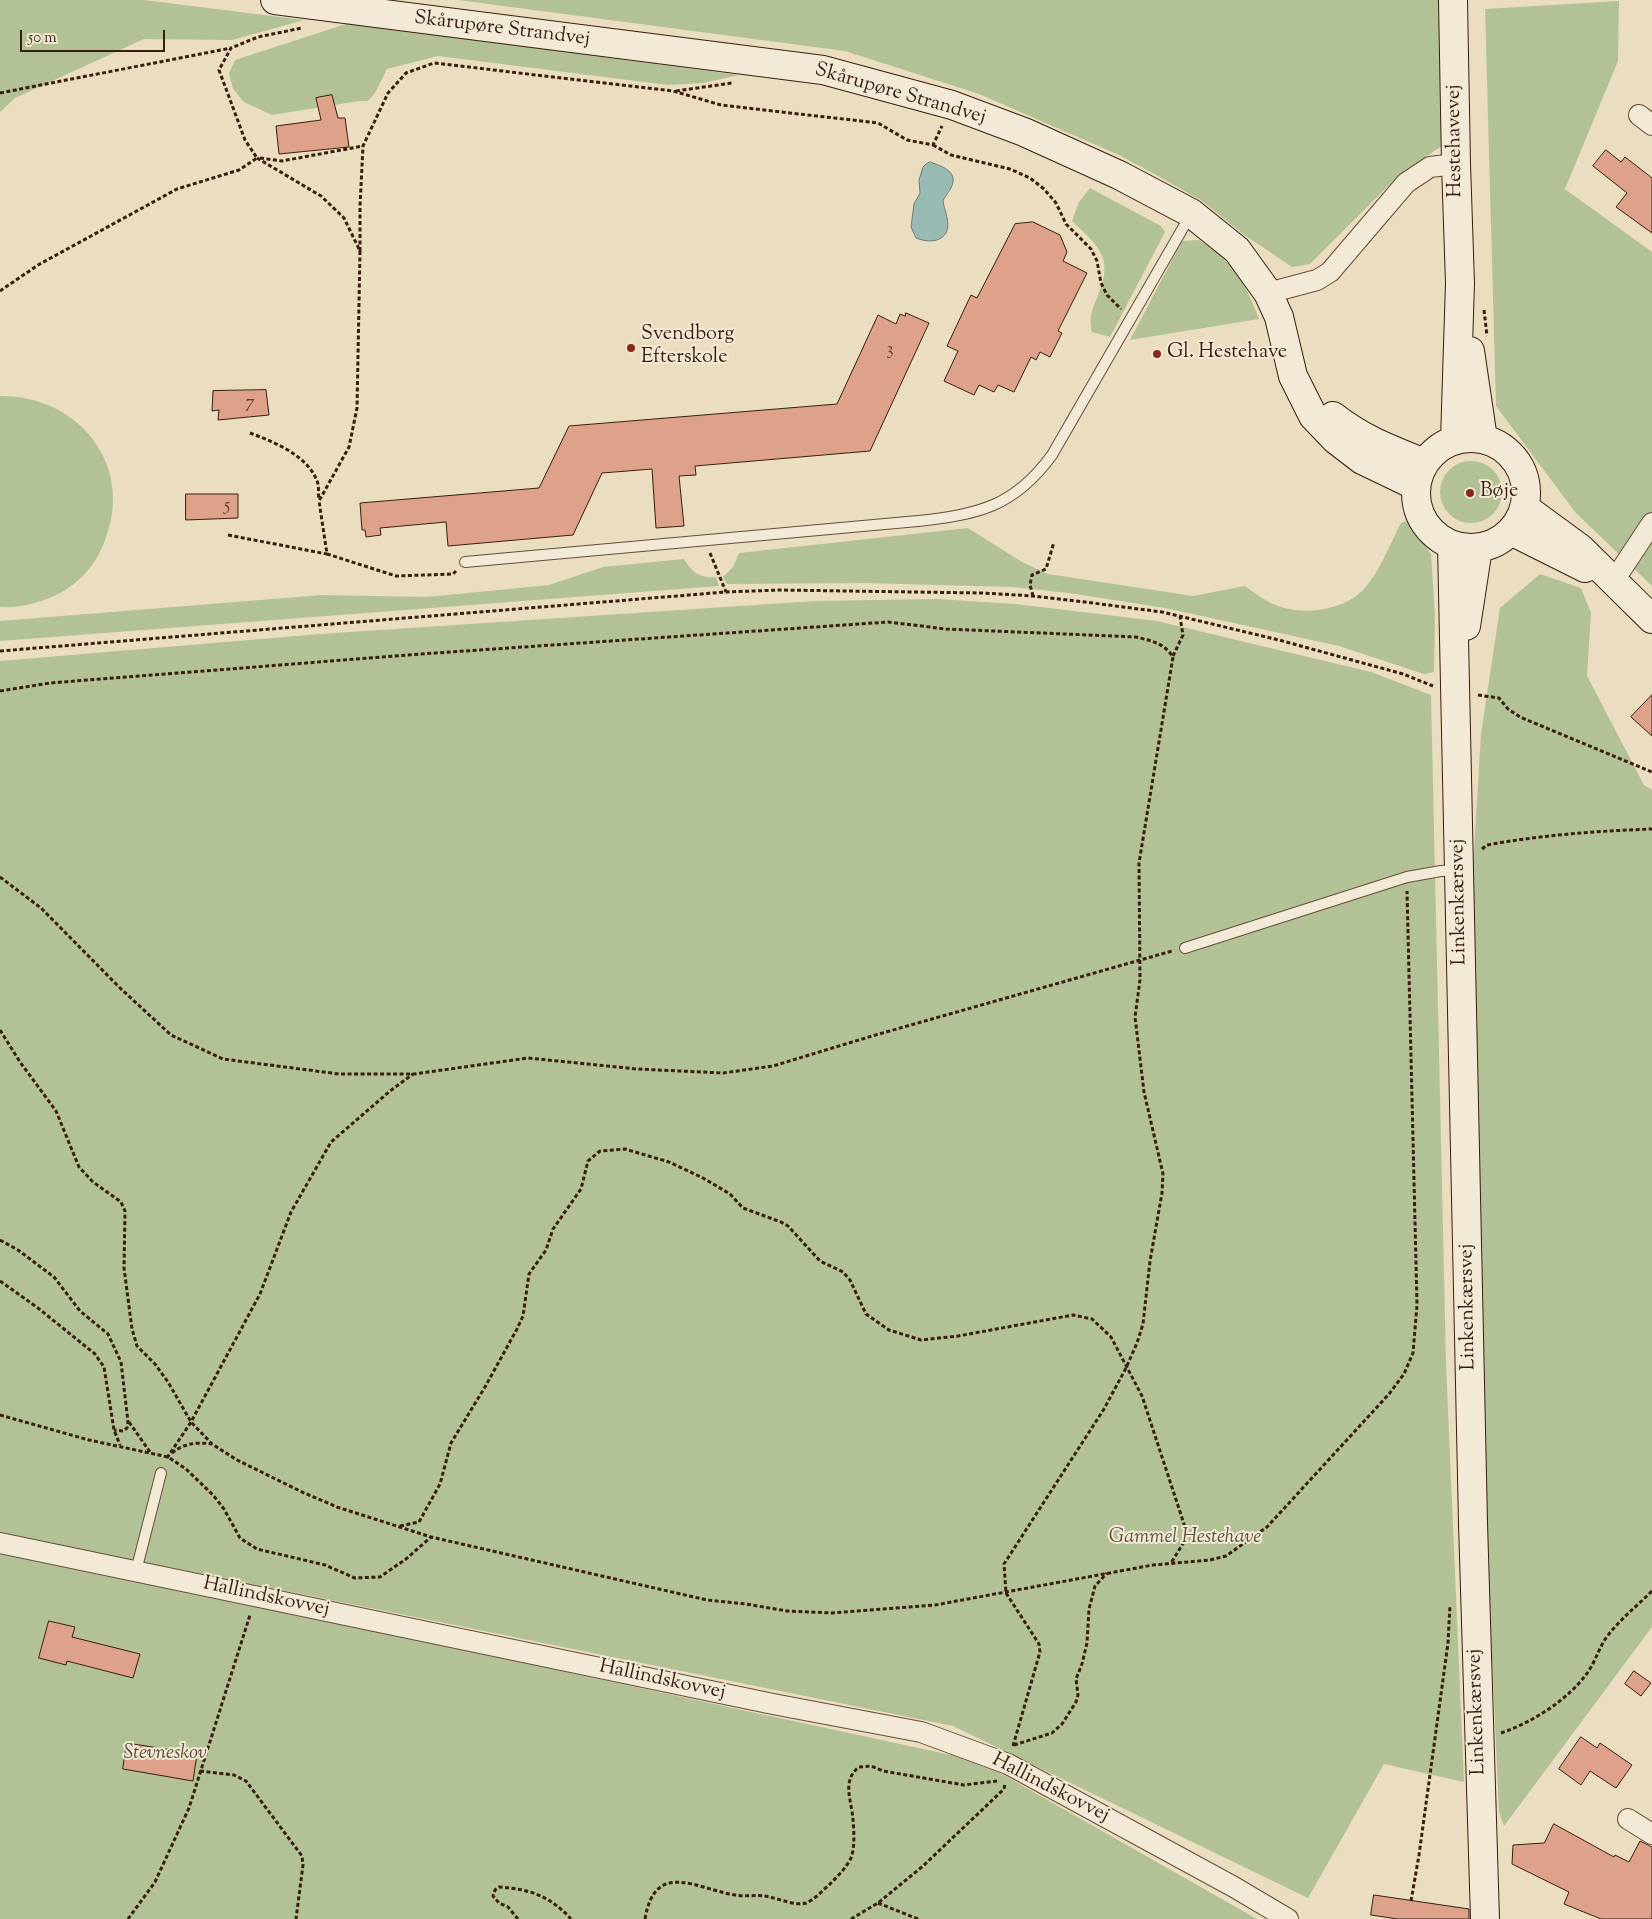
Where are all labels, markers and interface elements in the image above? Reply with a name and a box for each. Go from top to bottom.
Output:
street label: Skårupøre Strandvej [413,7,591,53]
scale bar [22,20,168,52]
text: 50 m [28,28,57,49]
street label: Skårupøre Strandvej [812,59,988,131]
street label: Hestehavevej [1443,84,1469,198]
place label: Svendborg Efterskole [641,324,734,371]
house number: 3 [886,340,894,362]
marker: Svendborg Efterskole [625,342,637,354]
place label: Gl. Hestehave [1167,342,1287,366]
marker: Gl. Hestehave [1151,348,1163,360]
house number: 7 [245,393,255,415]
place label: Bøje [1480,481,1518,505]
marker: Bøje [1464,487,1476,499]
house number: 5 [224,496,230,518]
street label: Linkenkærsvej [1447,839,1473,965]
street label: Linkenkærsvej [1456,1244,1482,1370]
park label: Gammel Hestehave [1109,1527,1261,1551]
street label: Hallindskovvej [201,1573,331,1623]
street label: Linkenkærsvej [1464,1648,1492,1776]
street label: Hallindskovvej [597,1656,727,1706]
park label: Stevneskov [124,1743,206,1767]
street label: Hallindskovvej [987,1749,1113,1829]

